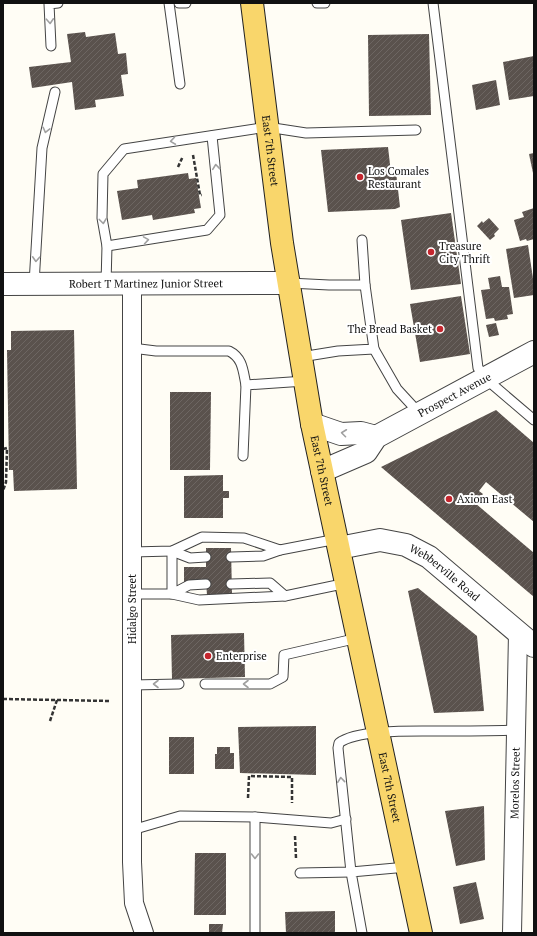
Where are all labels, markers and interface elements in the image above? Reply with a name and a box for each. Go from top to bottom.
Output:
one-way arrow [45,18,54,24]
street label: East 7th Street [259,114,282,187]
one-way arrow [42,126,51,133]
one-way arrow [170,136,176,145]
one-way arrow [211,164,220,170]
place label: Los Comales Restaurant [368,164,429,191]
marker: Los Comales Restaurant [355,172,365,182]
one-way arrow [98,218,107,224]
one-way arrow [142,236,149,245]
place label: Treasure City Thrift [439,239,490,266]
marker: Treasure City Thrift [426,247,436,257]
one-way arrow [31,256,40,262]
street label: Robert T Martinez Junior Street [69,276,223,291]
place label: The Bread Basket [347,322,432,336]
marker: The Bread Basket [435,324,445,334]
street label: Prospect Avenue [415,369,494,420]
one-way arrow [341,429,347,438]
street label: East 7th Street [308,434,336,507]
place label: Axiom East [457,492,513,506]
marker: Axiom East [444,494,454,504]
street label: Webberville Road [407,541,483,604]
street label: Hidalgo Street [125,574,139,644]
place label: Enterprise [216,649,267,663]
marker: Enterprise [203,651,213,661]
one-way arrow [153,680,159,689]
one-way arrow [243,680,249,688]
street label: Morelos Street [507,747,523,819]
street label: East 7th Street [375,751,404,824]
one-way arrow [337,777,346,783]
one-way arrow [251,853,259,859]

